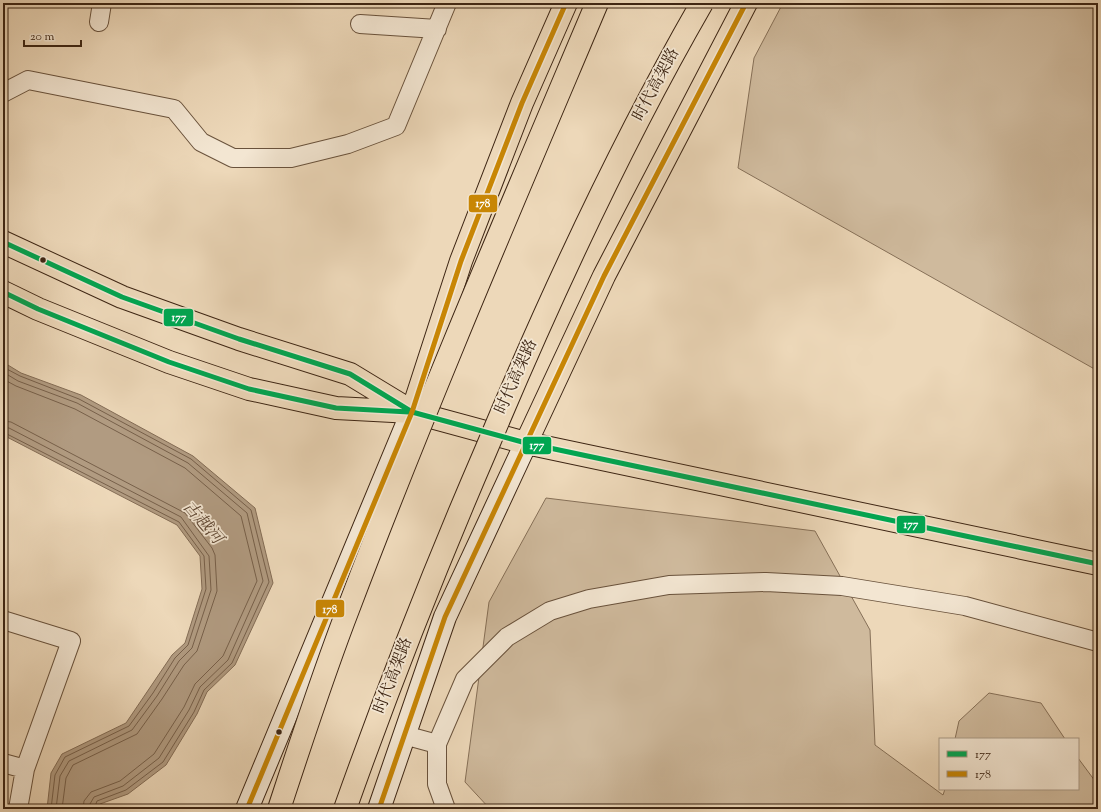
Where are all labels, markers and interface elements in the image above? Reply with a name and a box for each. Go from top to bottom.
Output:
scale bar [24,22,81,48]
text: 20 m [30,28,55,46]
street label: 时代高架路 [628,44,686,126]
line badge: 178 [468,194,498,213]
text: 178 [475,196,491,212]
unlabelled marker [38,255,48,265]
line badge: 177 [163,308,194,327]
text: 177 [171,310,187,326]
street label: 时代高架路 [490,336,544,418]
line badge: 177 [522,436,552,455]
text: 177 [529,438,545,454]
water label: 古越河 [176,496,230,552]
line badge: 177 [896,515,926,534]
text: 177 [903,517,919,533]
line badge: 178 [315,599,345,618]
text: 178 [322,602,338,618]
street label: 时代高架路 [369,635,419,717]
unlabelled marker [274,727,284,737]
legend [939,738,1079,790]
text: 177 [975,746,991,764]
text: 178 [975,766,991,784]

